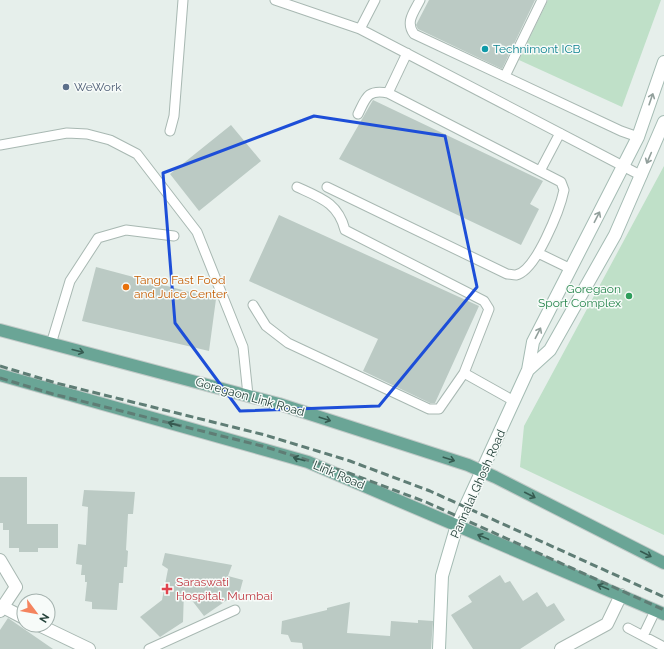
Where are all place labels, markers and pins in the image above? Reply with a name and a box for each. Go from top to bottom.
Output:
place label: Technimont ICB [493,42,581,56]
marker: Technimont ICB [480,44,490,54]
place label: WeWork [74,80,122,94]
marker: WeWork [61,82,71,92]
place label: Tango Fast Food and Juice Center [134,273,228,301]
marker: Tango Fast Food and Juice Center [121,282,131,292]
place label: Goregaon Sport Complex [538,282,621,310]
marker: Goregaon Sport Complex [624,291,634,301]
place label: Saraswati Hospital, Mumbai [176,575,273,603]
marker: Saraswati Hospital, Mumbai [161,583,173,595]

